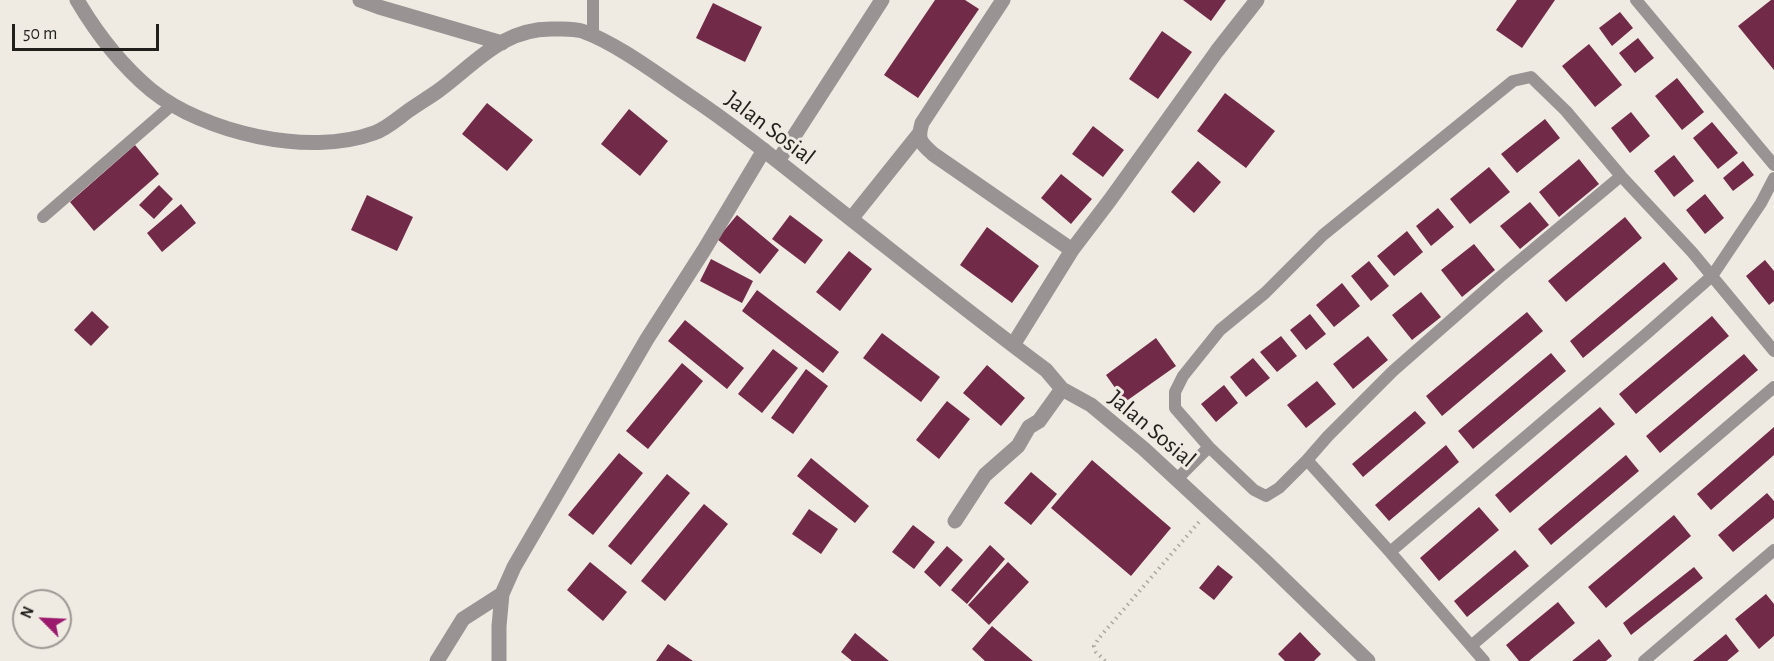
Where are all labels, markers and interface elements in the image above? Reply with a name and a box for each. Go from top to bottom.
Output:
scale bar [15,12,162,50]
text: 50 m [23,25,57,43]
street label: Jalan Sosial [719,85,821,171]
street label: Jalan Sosial [1102,384,1202,474]
north arrow [12,589,72,649]
text: N [18,604,37,621]

